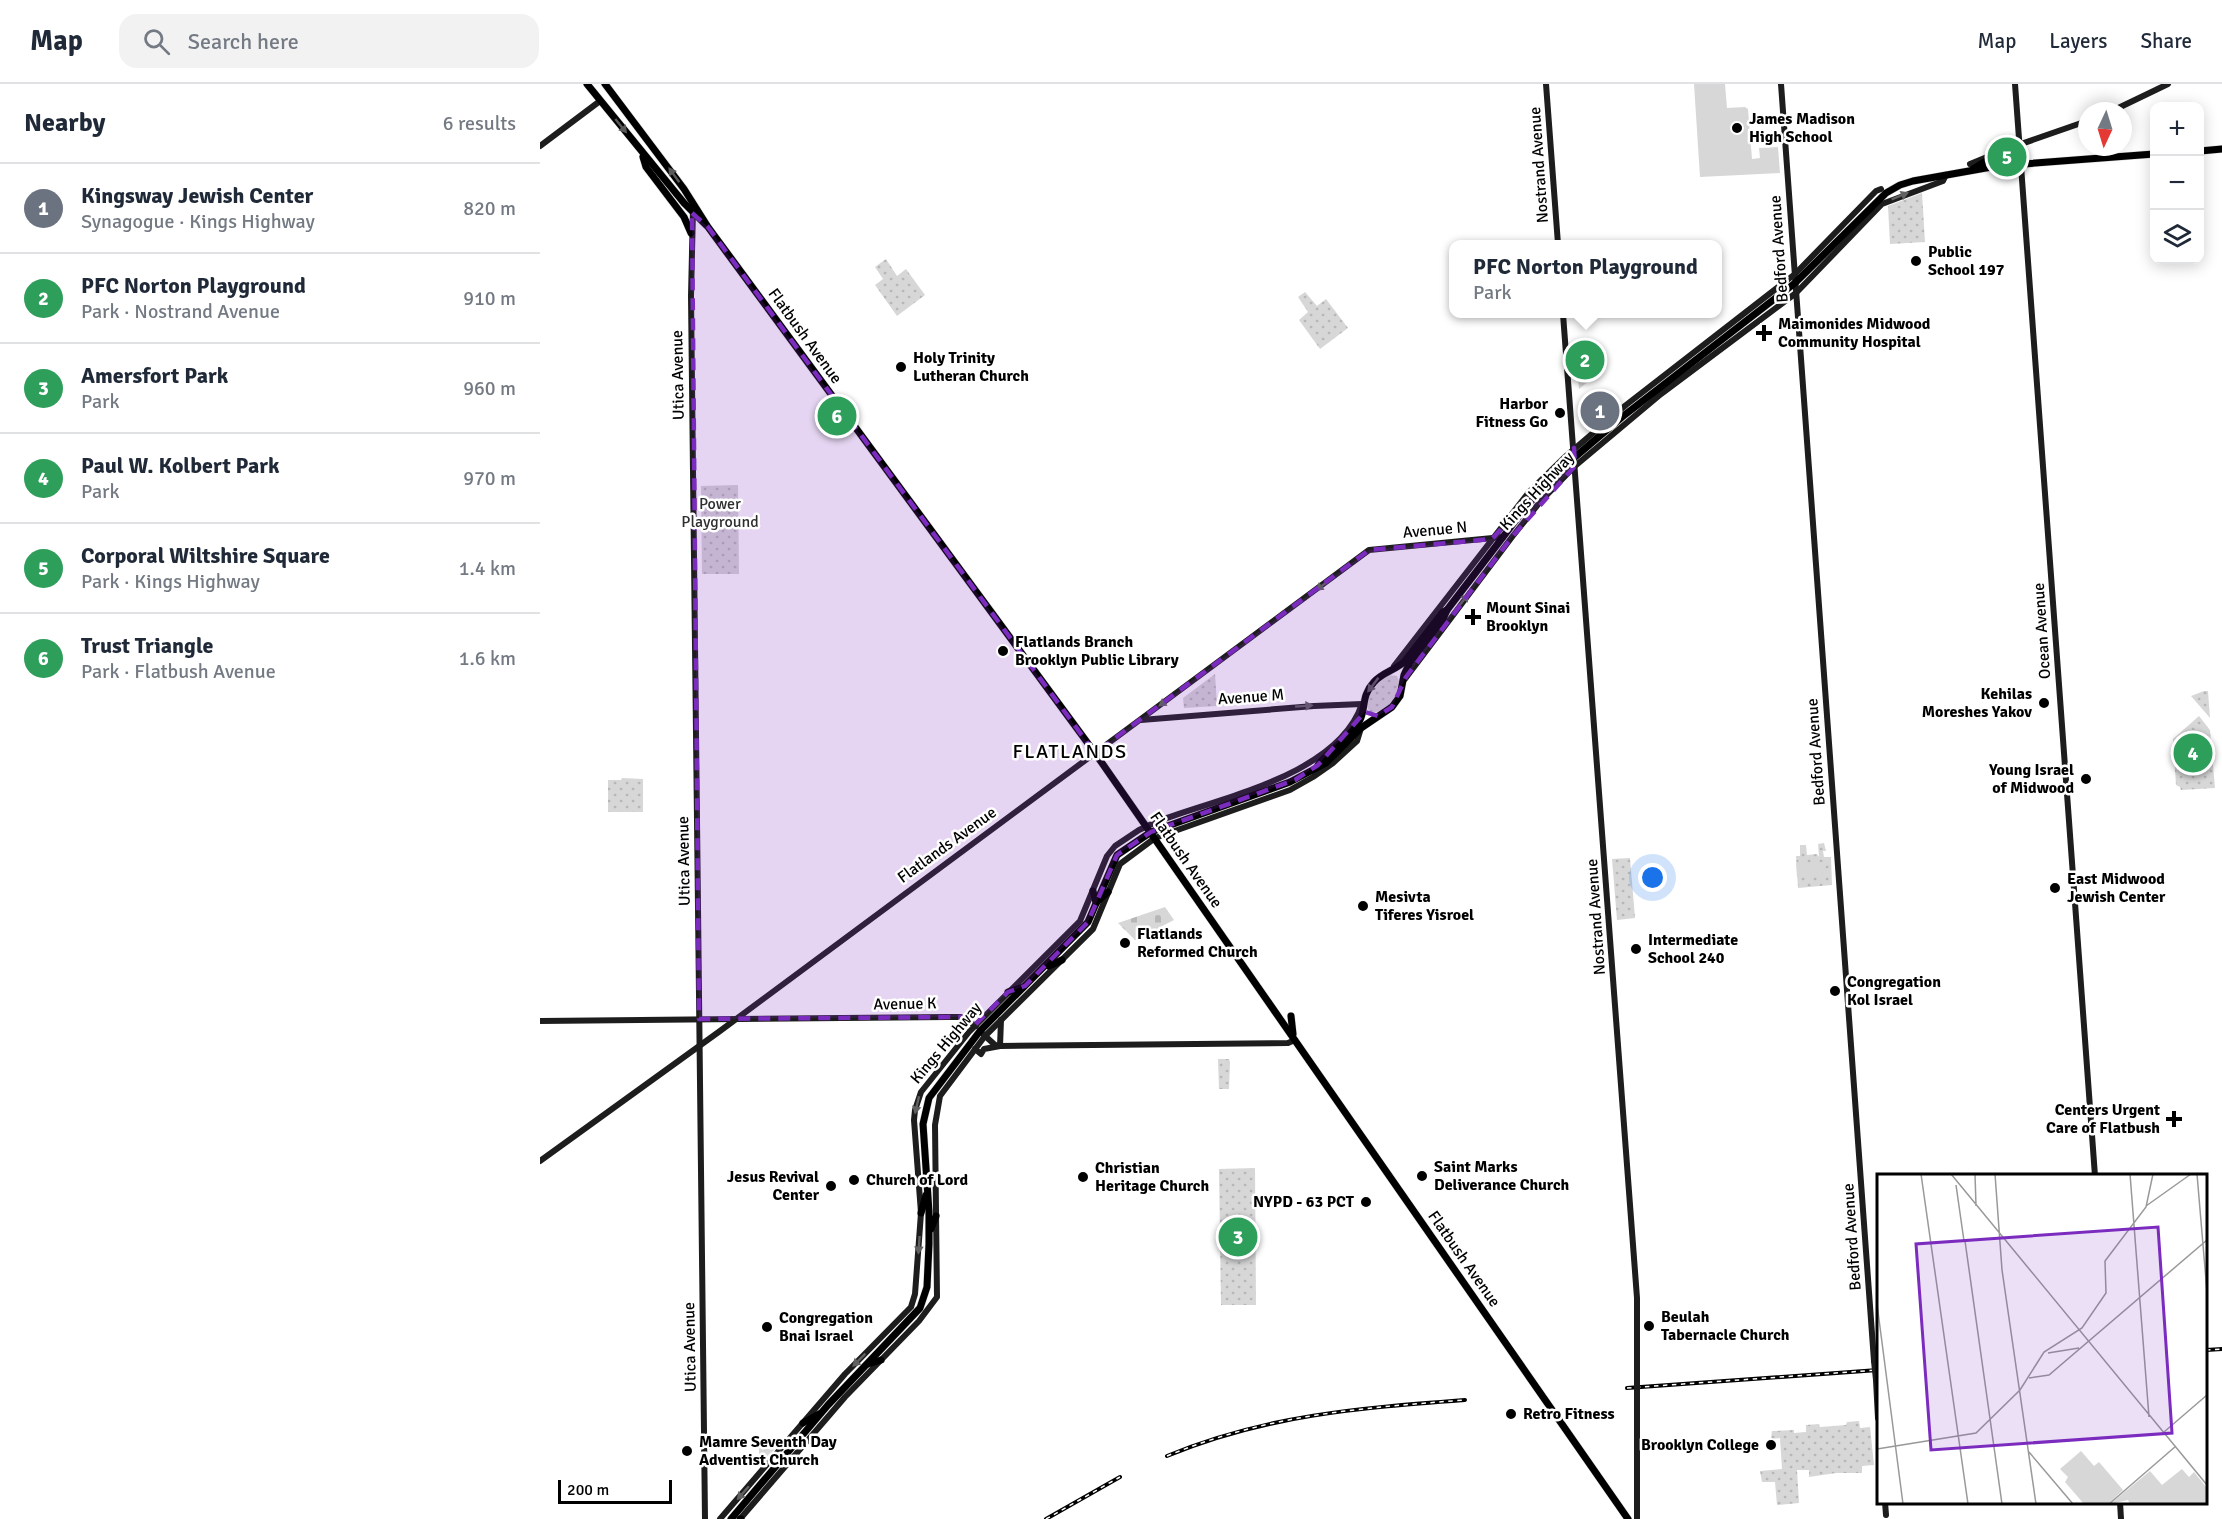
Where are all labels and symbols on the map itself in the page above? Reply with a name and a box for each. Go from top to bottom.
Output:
north arrow [2078,102,2132,156]
street label: Nostrand Avenue [1525,106,1553,224]
place label: James Madison High School [1749,109,1855,147]
one-way arrow [614,119,626,134]
marker: James Madison High School [1730,121,1744,135]
pin: 5 [1988,134,2026,180]
one-way arrow [668,168,680,183]
one-way arrow [1891,191,1909,200]
street label: Bedford Avenue [1765,195,1793,303]
place label: Public School 197 [1928,242,2005,280]
marker: Public School 197 [1909,254,1923,268]
street label: Flatbush Avenue [764,284,846,388]
place label: Maimonides Midwood Community Hospital [1778,314,1931,352]
marker: Maimonides Midwood Community Hospital [1755,324,1773,342]
street label: Utica Avenue [667,330,689,420]
pin: 2 [1566,338,1604,382]
place label: Holy Trinity Lutheran Church [913,348,1029,386]
marker: Holy Trinity Lutheran Church [894,360,908,374]
pin: 1 [1580,388,1620,434]
pin: 6 [818,394,856,438]
place label: Harbor Fitness Go [1476,394,1549,432]
marker: Harbor Fitness Go [1553,406,1567,420]
street label: Kings Highway [1495,447,1579,535]
park label: Power Playground [681,494,759,532]
street label: Avenue N [1402,517,1468,543]
one-way arrow [1315,579,1330,591]
street label: Ocean Avenue [2029,582,2055,680]
one-way arrow [1457,594,1469,610]
place label: Mount Sinai Brooklyn [1486,598,1570,636]
marker: Mount Sinai Brooklyn [1464,608,1482,626]
place label: Flatlands Branch Brooklyn Public Library [1015,632,1179,670]
marker: Flatlands Branch Brooklyn Public Library [996,644,1010,658]
one-way arrow [1367,676,1379,692]
place label: Kehilas Moreshes Yakov [1922,684,2032,722]
street label: Avenue M [1217,685,1285,709]
one-way arrow [1158,695,1174,707]
marker: Kehilas Moreshes Yakov [2037,696,2051,710]
street label: Bedford Avenue [1802,698,1830,806]
one-way arrow [1294,702,1313,711]
pin: 4 [2174,730,2212,776]
district label: FLATLANDS [1012,739,1128,764]
place label: Young Israel of Midwood [1988,760,2074,798]
marker: Young Israel of Midwood [2079,772,2093,786]
street label: Flatlands Avenue [894,802,1000,888]
street label: Flatbush Avenue [1145,808,1227,912]
street label: Utica Avenue [673,816,695,906]
street label: Nostrand Avenue [1582,858,1610,976]
your location [1638,863,1667,892]
place label: East Midwood Jewish Center [2067,869,2166,907]
marker: East Midwood Jewish Center [2048,881,2062,895]
place label: Mesivta Tiferes Yisroel [1375,887,1474,925]
marker: Mesivta Tiferes Yisroel [1356,899,1370,913]
place label: Flatlands Reformed Church [1137,924,1258,962]
place label: Intermediate School 240 [1648,930,1738,968]
marker: Flatlands Reformed Church [1118,936,1132,950]
marker: Intermediate School 240 [1629,942,1643,956]
place label: Congregation Kol Israel [1847,972,1941,1010]
marker: Congregation Kol Israel [1828,984,1842,998]
street label: Avenue K [873,993,937,1015]
street label: Kings Highway [906,998,986,1088]
one-way arrow [912,1096,921,1115]
place label: Centers Urgent Care of Flatbush [2046,1100,2160,1138]
marker: Centers Urgent Care of Flatbush [2165,1110,2183,1128]
place label: Saint Marks Deliverance Church [1434,1157,1570,1195]
place label: Christian Heritage Church [1095,1158,1209,1196]
place label: Jesus Revival Center [727,1167,820,1205]
marker: Saint Marks Deliverance Church [1415,1169,1429,1183]
place label: Church of Lord [866,1170,969,1190]
marker: Christian Heritage Church [1076,1170,1090,1184]
marker: Church of Lord [847,1173,861,1187]
inset map [1877,1174,2207,1504]
marker: Jesus Revival Center [824,1179,838,1193]
street label: Bedford Avenue [1838,1183,1866,1291]
place label: NYPD - 63 PCT [1253,1192,1355,1212]
marker: NYPD - 63 PCT [1359,1195,1373,1209]
street label: Flatbush Avenue [1423,1207,1505,1311]
pin: 3 [1218,1214,1258,1260]
one-way arrow [914,1236,923,1255]
street label: Utica Avenue [679,1302,701,1392]
place label: Beulah Tabernacle Church [1661,1307,1790,1345]
place label: Congregation Bnai Israel [779,1308,873,1346]
marker: Beulah Tabernacle Church [1642,1319,1656,1333]
marker: Congregation Bnai Israel [760,1320,774,1334]
one-way arrow [853,1352,867,1366]
place label: Retro Fitness [1523,1404,1615,1424]
marker: Retro Fitness [1504,1407,1518,1421]
place label: Mamre Seventh Day Adventist Church [699,1432,837,1470]
place label: Brooklyn College [1641,1435,1759,1455]
marker: Brooklyn College [1764,1438,1778,1452]
marker: Mamre Seventh Day Adventist Church [680,1444,694,1458]
scale bar [558,1477,672,1504]
one-way arrow [737,1485,750,1500]

